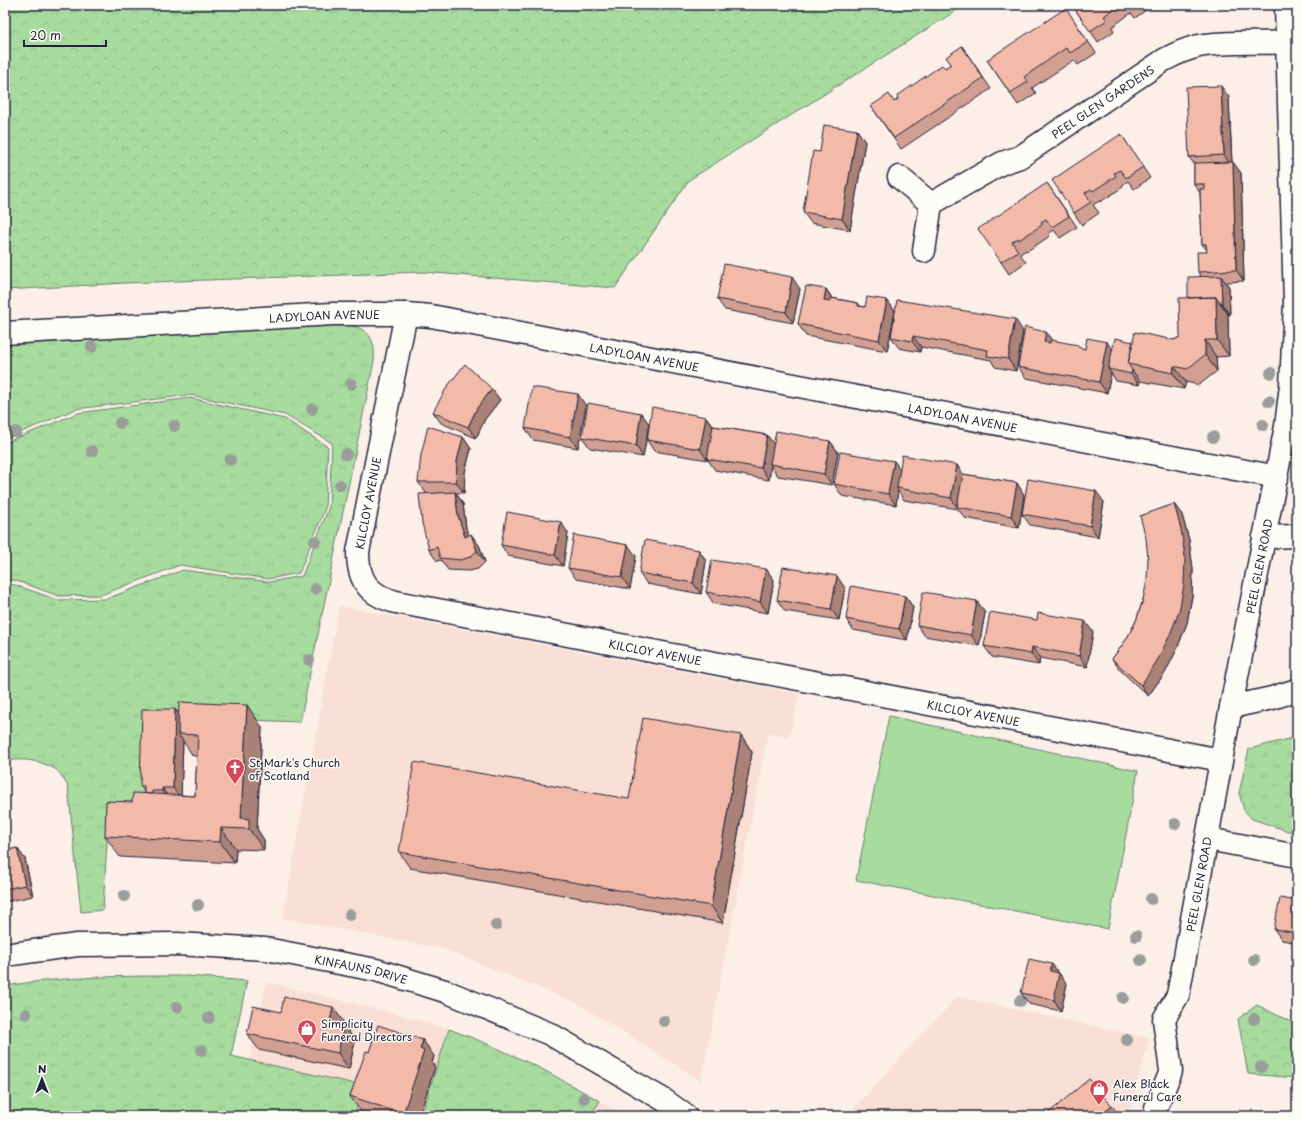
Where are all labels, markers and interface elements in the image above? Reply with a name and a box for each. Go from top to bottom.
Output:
scale bar [24,22,106,48]
text: 20 m [30,26,61,44]
street label: PEEL GLEN GARDENS [1048,61,1157,142]
street label: LADYLOAN AVENUE [269,305,380,326]
street label: LADYLOAN AVENUE [588,338,701,375]
street label: LADYLOAN AVENUE [907,398,1019,436]
street label: KILCLOY AVENUE [351,455,385,551]
street label: PEEL GLEN ROAD [1241,517,1276,615]
street label: KILCLOY AVENUE [607,634,703,669]
street label: KILCLOY AVENUE [926,695,1021,730]
place label: St Mark's Church of Scotland [249,754,340,784]
church icon: St Mark's Church of Scotland [224,757,246,785]
street label: PEEL GLEN ROAD [1181,835,1215,933]
street label: KINFAUNS DRIVE [313,950,410,988]
place label: Simplicity Funeral Directors [321,1015,412,1045]
shop icon: Simplicity Funeral Directors [296,1018,318,1046]
north arrow [22,1059,62,1099]
text: N [38,1060,47,1077]
place label: Alex Black Funeral Care [1113,1075,1182,1105]
shop icon: Alex Black Funeral Care [1088,1078,1110,1106]

